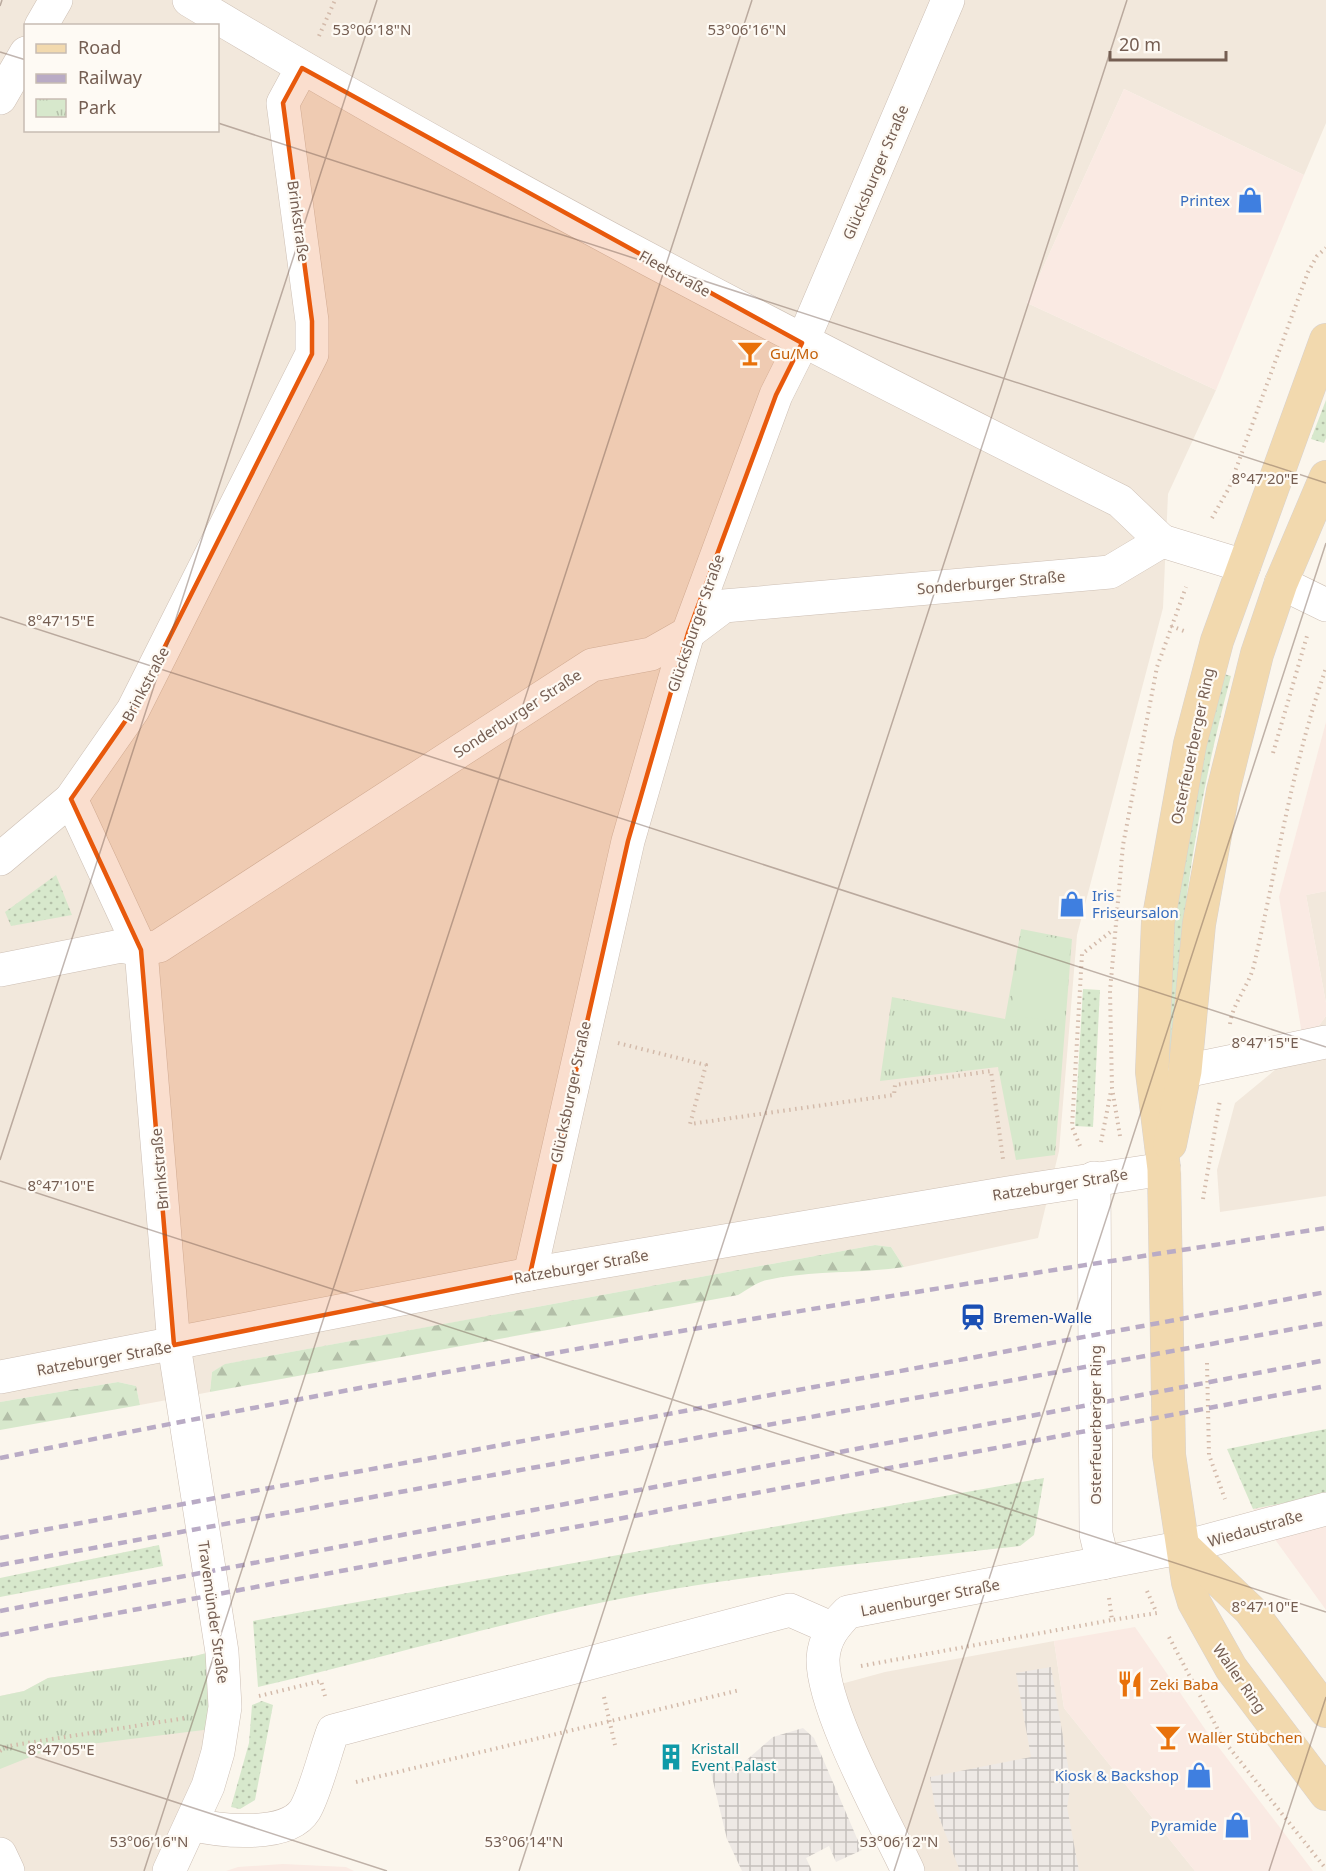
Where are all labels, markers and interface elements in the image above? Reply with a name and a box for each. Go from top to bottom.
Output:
text: 53°06'18"N [333,19,411,39]
text: 53°06'16"N [708,19,786,39]
legend [24,24,219,132]
scale bar [1110,24,1226,62]
text: 20 m [1119,32,1161,56]
text: Road [78,35,121,59]
text: Railway [78,65,143,89]
text: Park [78,95,116,119]
street label: Glücksburger Straße [838,102,912,242]
street label: Brinkstraße [283,179,315,263]
shop icon: Printex [1235,185,1265,215]
place label: Printex [1180,190,1230,210]
street label: Fleetstraße [636,245,714,301]
bar icon: Gu/Mo [735,338,765,368]
place label: Gu/Mo [770,343,818,363]
text: 8°47'20"E [1231,468,1299,488]
street label: Glücksburger Straße [662,551,728,695]
street label: Sonderburger Straße [916,566,1066,598]
text: 8°47'15"E [27,610,95,630]
street label: Brinkstraße [117,643,173,725]
street label: Sonderburger Straße [449,664,585,762]
street label: Osterfeuerberger Ring [1166,666,1218,826]
place label: Iris Friseursalon [1092,885,1179,922]
shop icon: Iris Friseursalon [1057,889,1087,919]
street label: Glücksburger Straße [545,1019,595,1165]
text: 8°47'15"E [1231,1032,1299,1052]
street label: Brinkstraße [145,1127,173,1211]
street label: Ratzeburger Straße [991,1163,1129,1205]
text: 8°47'10"E [27,1175,95,1195]
street label: Ratzeburger Straße [512,1244,650,1288]
station icon: Bremen-Walle [958,1302,988,1332]
place label: Bremen-Walle [993,1307,1092,1327]
street label: Ratzeburger Straße [35,1336,173,1380]
street label: Osterfeuerberger Ring [1085,1345,1105,1505]
street label: Wiedaustraße [1205,1505,1305,1551]
street label: Travemünder Straße [194,1539,234,1685]
street label: Lauenburger Straße [859,1574,1001,1620]
text: 8°47'10"E [1231,1596,1299,1616]
street label: Waller Ring [1209,1639,1271,1717]
restaurant icon: Zeki Baba [1115,1669,1145,1699]
place label: Zeki Baba [1150,1674,1219,1694]
bar icon: Waller Stübchen [1153,1722,1183,1752]
place label: Waller Stübchen [1188,1727,1303,1747]
place label: Kristall Event Palast [691,1738,777,1775]
text: 8°47'05"E [27,1739,95,1759]
building icon: Kristall Event Palast [656,1742,686,1772]
shop icon: Kiosk & Backshop [1184,1760,1214,1790]
place label: Kiosk & Backshop [1055,1765,1179,1785]
shop icon: Pyramide [1222,1810,1252,1840]
place label: Pyramide [1150,1815,1217,1835]
text: 53°06'16"N [110,1831,188,1851]
text: 53°06'14"N [485,1831,563,1851]
text: 53°06'12"N [860,1831,938,1851]

